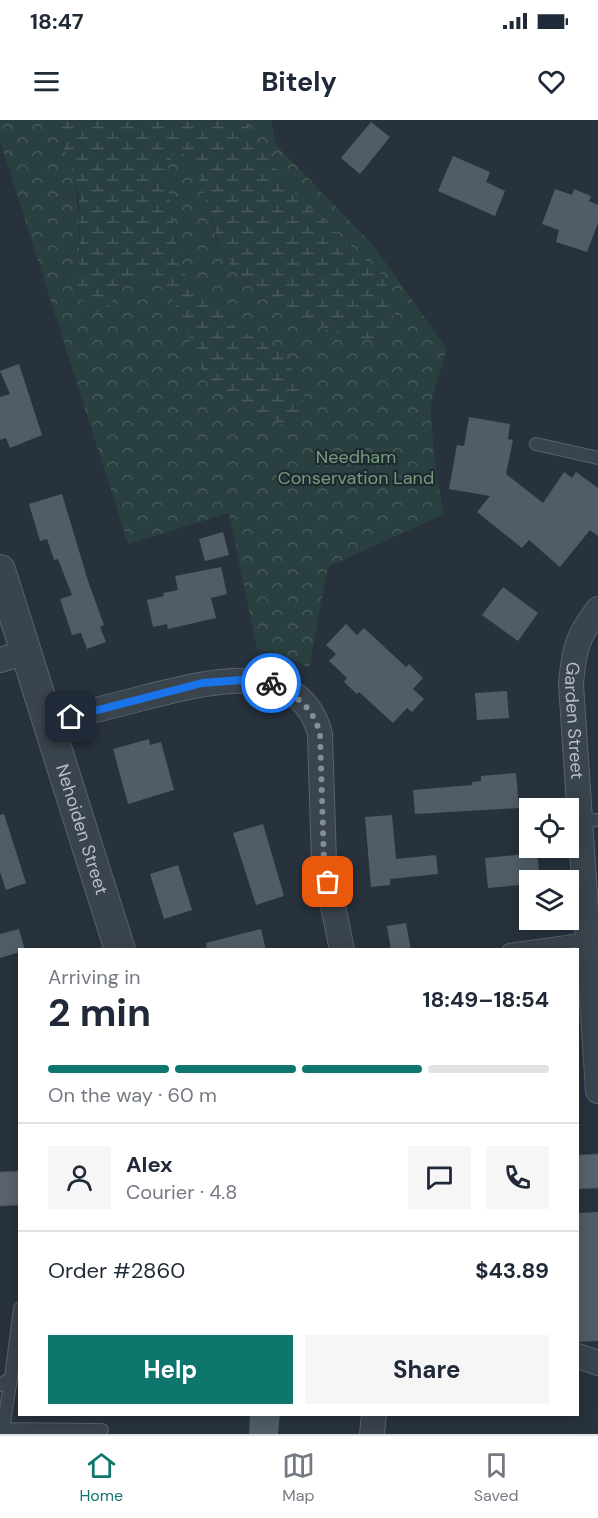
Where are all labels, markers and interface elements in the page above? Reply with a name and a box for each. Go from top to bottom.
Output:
text: 18:47 [30,7,84,36]
text: Bitely [261,64,337,99]
icon: menu [30,65,63,98]
icon: heart [535,65,568,98]
park label: Needham Conservation Land [278,445,434,490]
courier [241,653,301,713]
street label: Garden Street [559,661,589,780]
icon: bike [255,667,288,700]
pin [45,691,96,742]
icon: home [54,700,87,733]
street label: Nehoiden Street [50,761,114,898]
map controls [519,798,579,930]
button: locate [519,798,579,858]
pin [302,856,353,907]
icon: bag [311,865,344,898]
button: layers [519,870,579,930]
text: Arriving in [48,964,140,990]
text: 18:49–18:54 [422,985,549,1014]
text: 2 min [48,987,151,1038]
text: On the way · 60 m [48,1082,217,1108]
button: person [48,1146,111,1209]
button: chat [408,1146,471,1209]
button: phone [486,1146,549,1209]
text: Alex [126,1150,173,1179]
text: Courier · 4.8 [126,1179,237,1205]
text: Order #2860 [48,1256,185,1285]
text: $43.89 [475,1256,549,1285]
button: Help [48,1335,293,1404]
button: Share [305,1335,549,1404]
tab: Home [79,1449,123,1506]
tab: Map [282,1449,315,1506]
tab: Saved [474,1449,519,1506]

